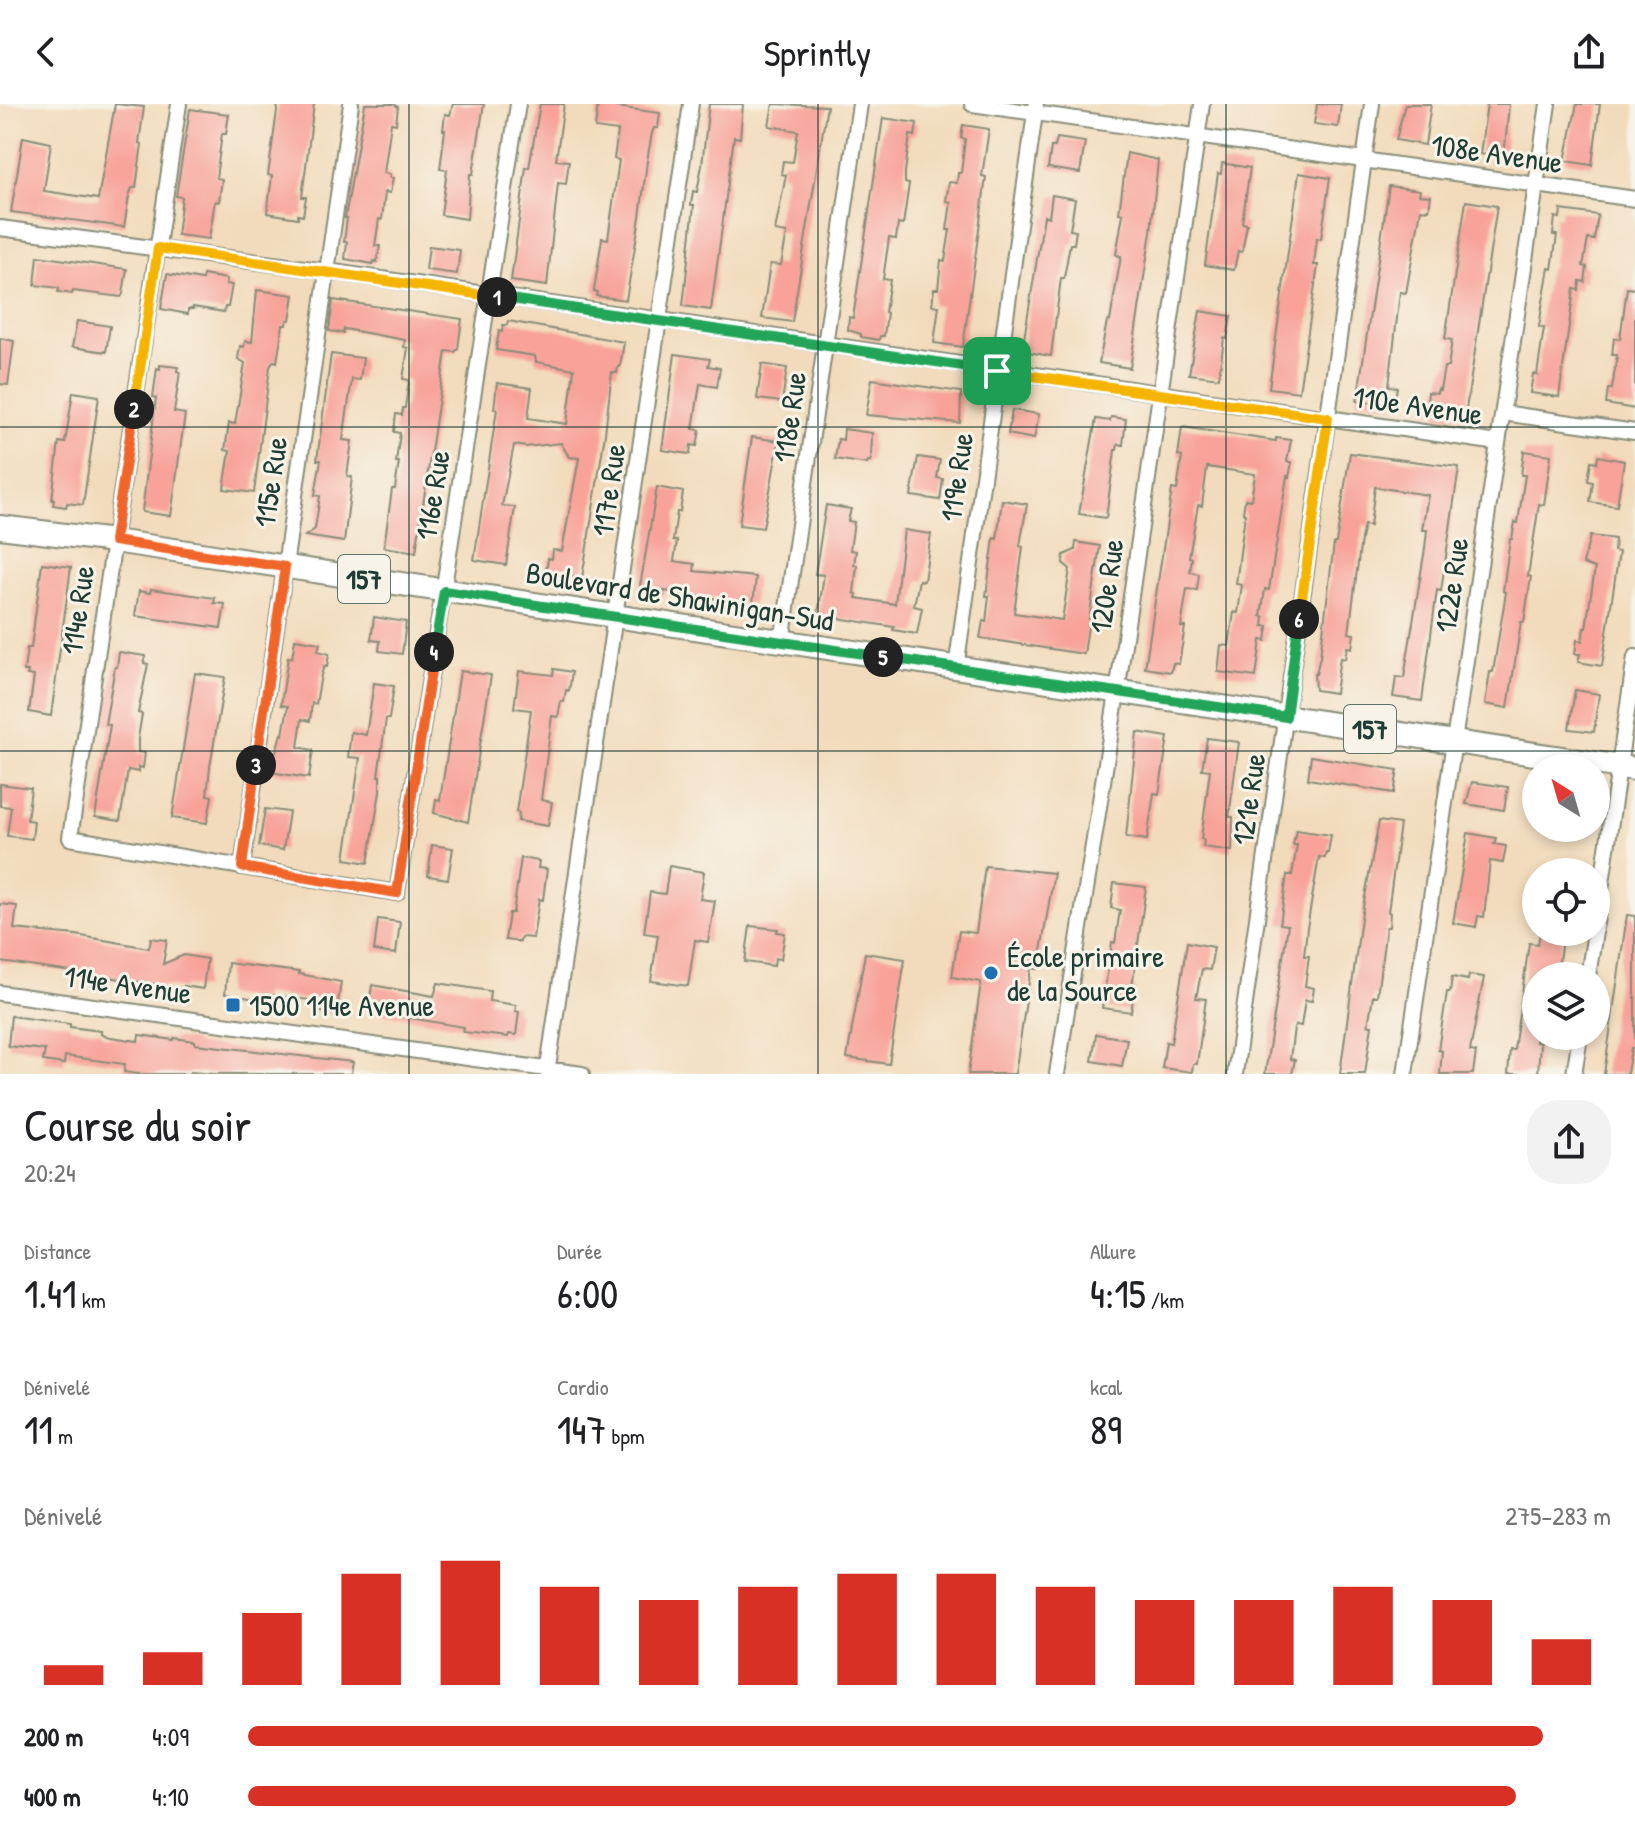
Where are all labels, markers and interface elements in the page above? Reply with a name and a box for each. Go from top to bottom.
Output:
text: Sprintly [764,28,871,77]
icon: back [24,30,68,74]
icon: share [1567,30,1611,74]
street label: 108e Avenue [1429,124,1565,182]
pin: 1 [477,277,517,317]
text: 1 [493,282,501,312]
pin [963,337,1031,405]
icon: arrive [975,349,1019,393]
street label: 118e Rue [763,369,815,465]
street label: 110e Avenue [1351,376,1485,434]
pin: 2 [114,389,154,429]
text: 2 [129,394,139,424]
street label: 119e Rue [930,430,982,524]
street label: 115e Rue [244,434,296,530]
street label: 117e Rue [582,441,634,539]
street label: 116e Rue [405,447,459,543]
street label: 122e Rue [1425,535,1477,635]
street label: 120e Rue [1080,536,1132,636]
street label: Boulevard de Shawinigan-Sud [523,552,837,640]
road number: 157 [338,555,390,603]
street label: 114e Rue [51,563,103,657]
pin: 6 [1279,599,1319,639]
text: 6 [1295,604,1303,634]
pin: 4 [414,632,454,672]
text: 4 [430,637,438,667]
pin: 5 [863,637,903,677]
text: 5 [878,642,888,672]
road number: 157 [1344,705,1396,753]
pin: 3 [236,745,276,785]
text: 3 [251,750,261,780]
street label: 121e Rue [1222,751,1274,847]
north arrow [1522,754,1610,842]
map controls [1522,754,1610,1050]
button: locate [1522,858,1610,946]
place label: École primaire de la Source [1007,936,1164,1010]
street label: 114e Avenue [62,955,194,1013]
button: layers [1522,962,1610,1050]
marker: École primaire de la Source [982,964,1000,982]
place label: 1500 114e Avenue [249,985,434,1025]
marker: 1500 114e Avenue [224,996,242,1014]
text: Course du soir [24,1095,251,1155]
button: share [1527,1100,1611,1184]
text: 20:24 [24,1155,76,1190]
text: Distance [24,1236,91,1266]
text: Durée [557,1236,602,1266]
text: Allure [1090,1236,1136,1266]
text: 1.41 [24,1266,77,1320]
text: 6:00 [557,1266,618,1320]
text: 4:15 [1090,1266,1146,1320]
text: km [77,1285,106,1315]
text: /km [1146,1285,1184,1315]
text: Dénivelé [24,1372,90,1402]
text: Cardio [557,1372,609,1402]
text: kcal [1090,1372,1122,1402]
text: 11 [24,1402,53,1456]
text: 147 [557,1402,606,1456]
text: 89 [1090,1402,1122,1456]
text: m [53,1421,73,1451]
text: bpm [606,1421,645,1451]
text: Dénivelé [24,1498,102,1533]
text: 275–283 m [1505,1498,1611,1533]
text: 200 m [24,1719,83,1754]
text: 4:09 [152,1719,189,1754]
text: 400 m [24,1779,81,1814]
text: 4:10 [152,1779,189,1814]

